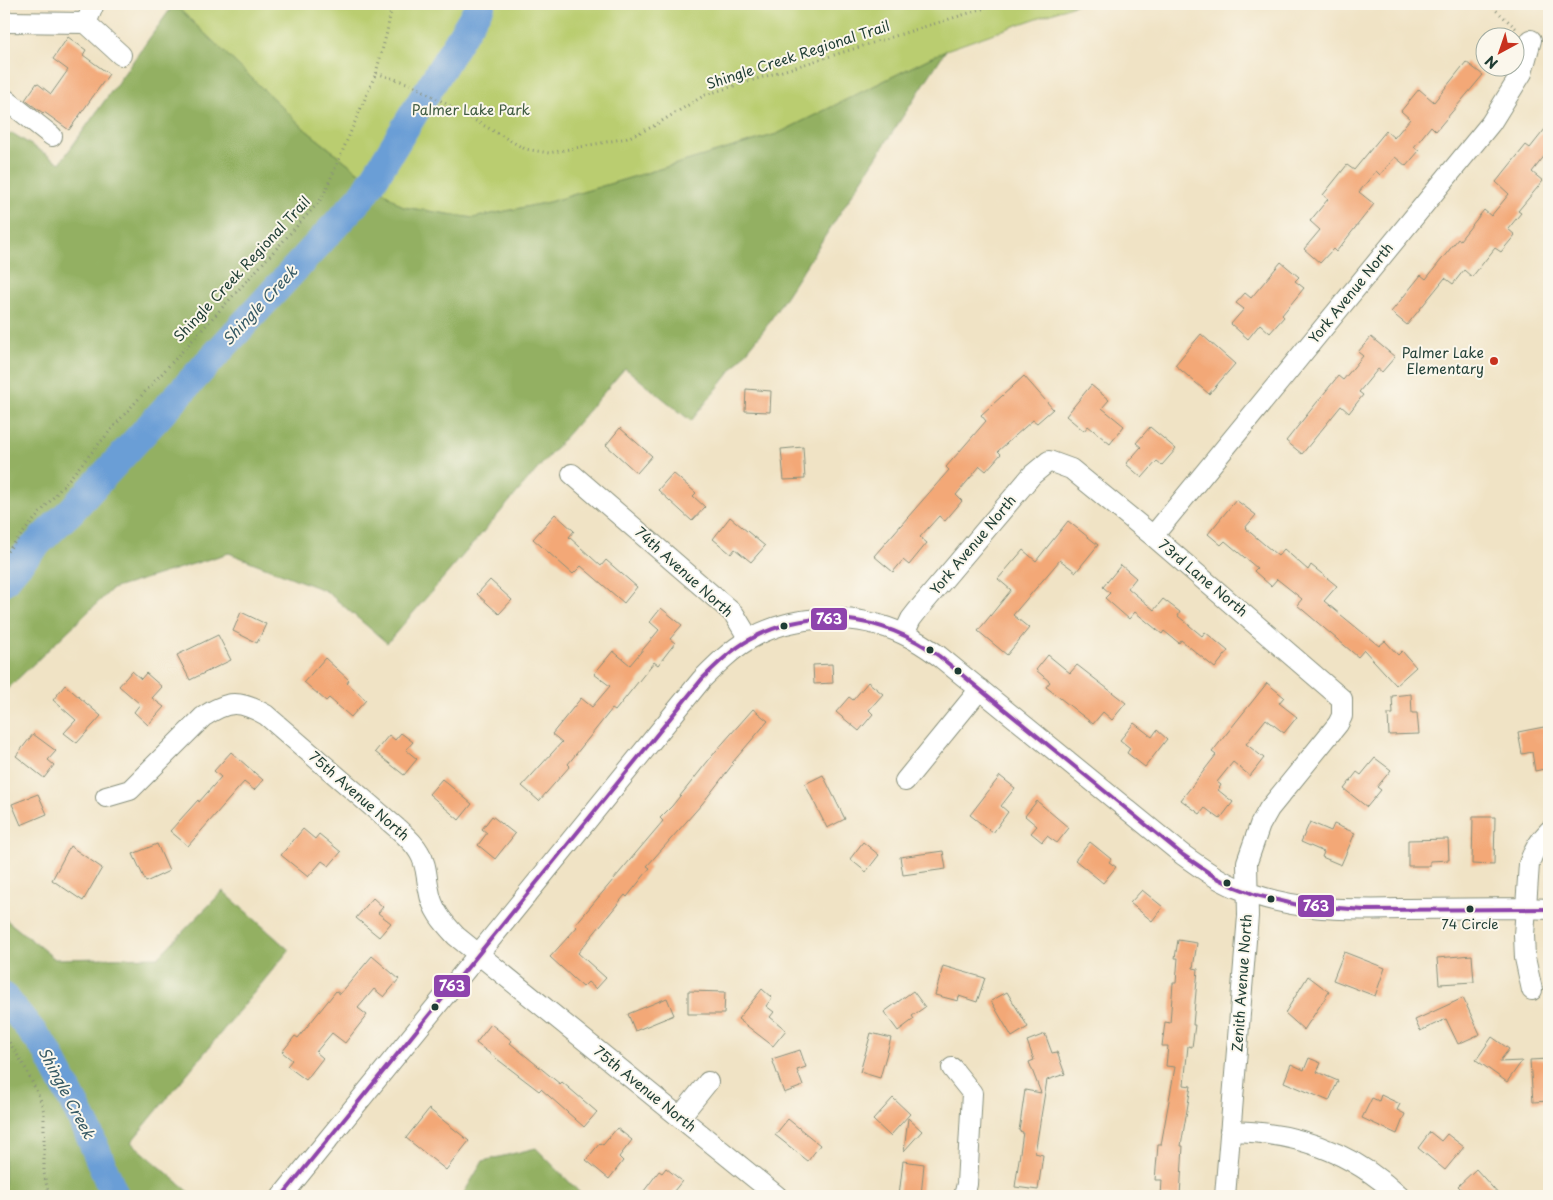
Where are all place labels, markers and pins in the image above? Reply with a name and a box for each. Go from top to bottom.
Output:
place label: Palmer Lake Elementary [1402,342,1484,379]
marker: Palmer Lake Elementary [1488,355,1500,367]
unlabelled marker [779,621,789,631]
unlabelled marker [925,645,935,655]
unlabelled marker [953,666,963,676]
unlabelled marker [1222,878,1232,888]
unlabelled marker [1266,894,1276,904]
marker: 74 Circle [1465,904,1475,914]
place label: 74 Circle [1441,914,1499,933]
unlabelled marker [430,1002,440,1012]

